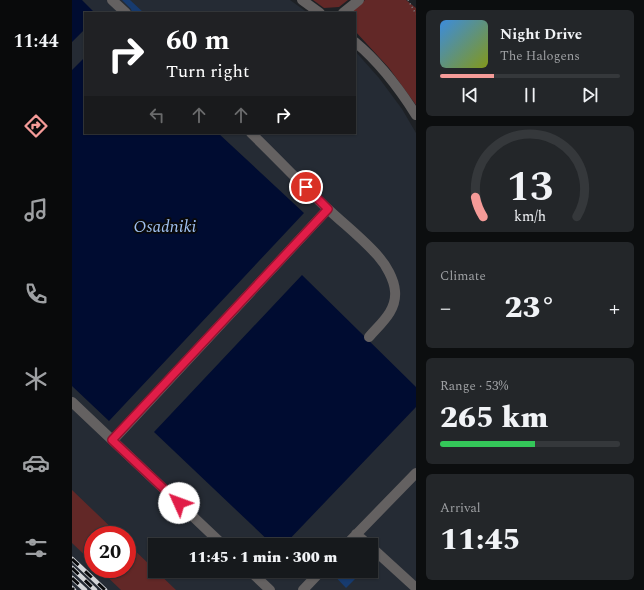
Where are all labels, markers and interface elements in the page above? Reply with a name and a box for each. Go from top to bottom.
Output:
text: 60 m [166,19,230,62]
text: Night Drive [500,23,582,46]
text: 11:44 [13,28,59,55]
icon: right [100,28,152,80]
text: The Halogens [500,46,580,66]
text: Turn right [166,58,249,85]
icon: previous [459,84,481,106]
icon: pause [519,84,541,106]
icon: next [579,84,601,106]
icon: left [146,104,168,126]
icon: ahead [188,104,210,126]
icon: ahead [230,104,252,126]
icon: right [272,104,294,126]
icon: directions [22,112,50,140]
text: 13 [507,156,553,219]
pin [289,170,323,204]
icon: arrive [295,176,317,198]
icon: music [22,196,50,224]
text: km/h [514,206,546,228]
water label: Osadniki [134,214,197,240]
text: Climate [440,266,486,286]
icon: phone [22,280,50,308]
text: 23° [505,285,556,331]
text: − [440,292,451,325]
text: + [609,292,620,325]
icon: climate [22,365,50,393]
text: Range · 53% [440,376,508,396]
text: 265 km [440,395,548,441]
icon: car [22,449,50,477]
position arrow [158,482,200,524]
text: Arrival [440,498,481,518]
text: 11:45 [440,517,520,563]
speed limit sign: 20 [84,526,136,578]
icon: filters [22,534,50,562]
text: 11:45 · 1 min · 300 m [189,546,337,569]

